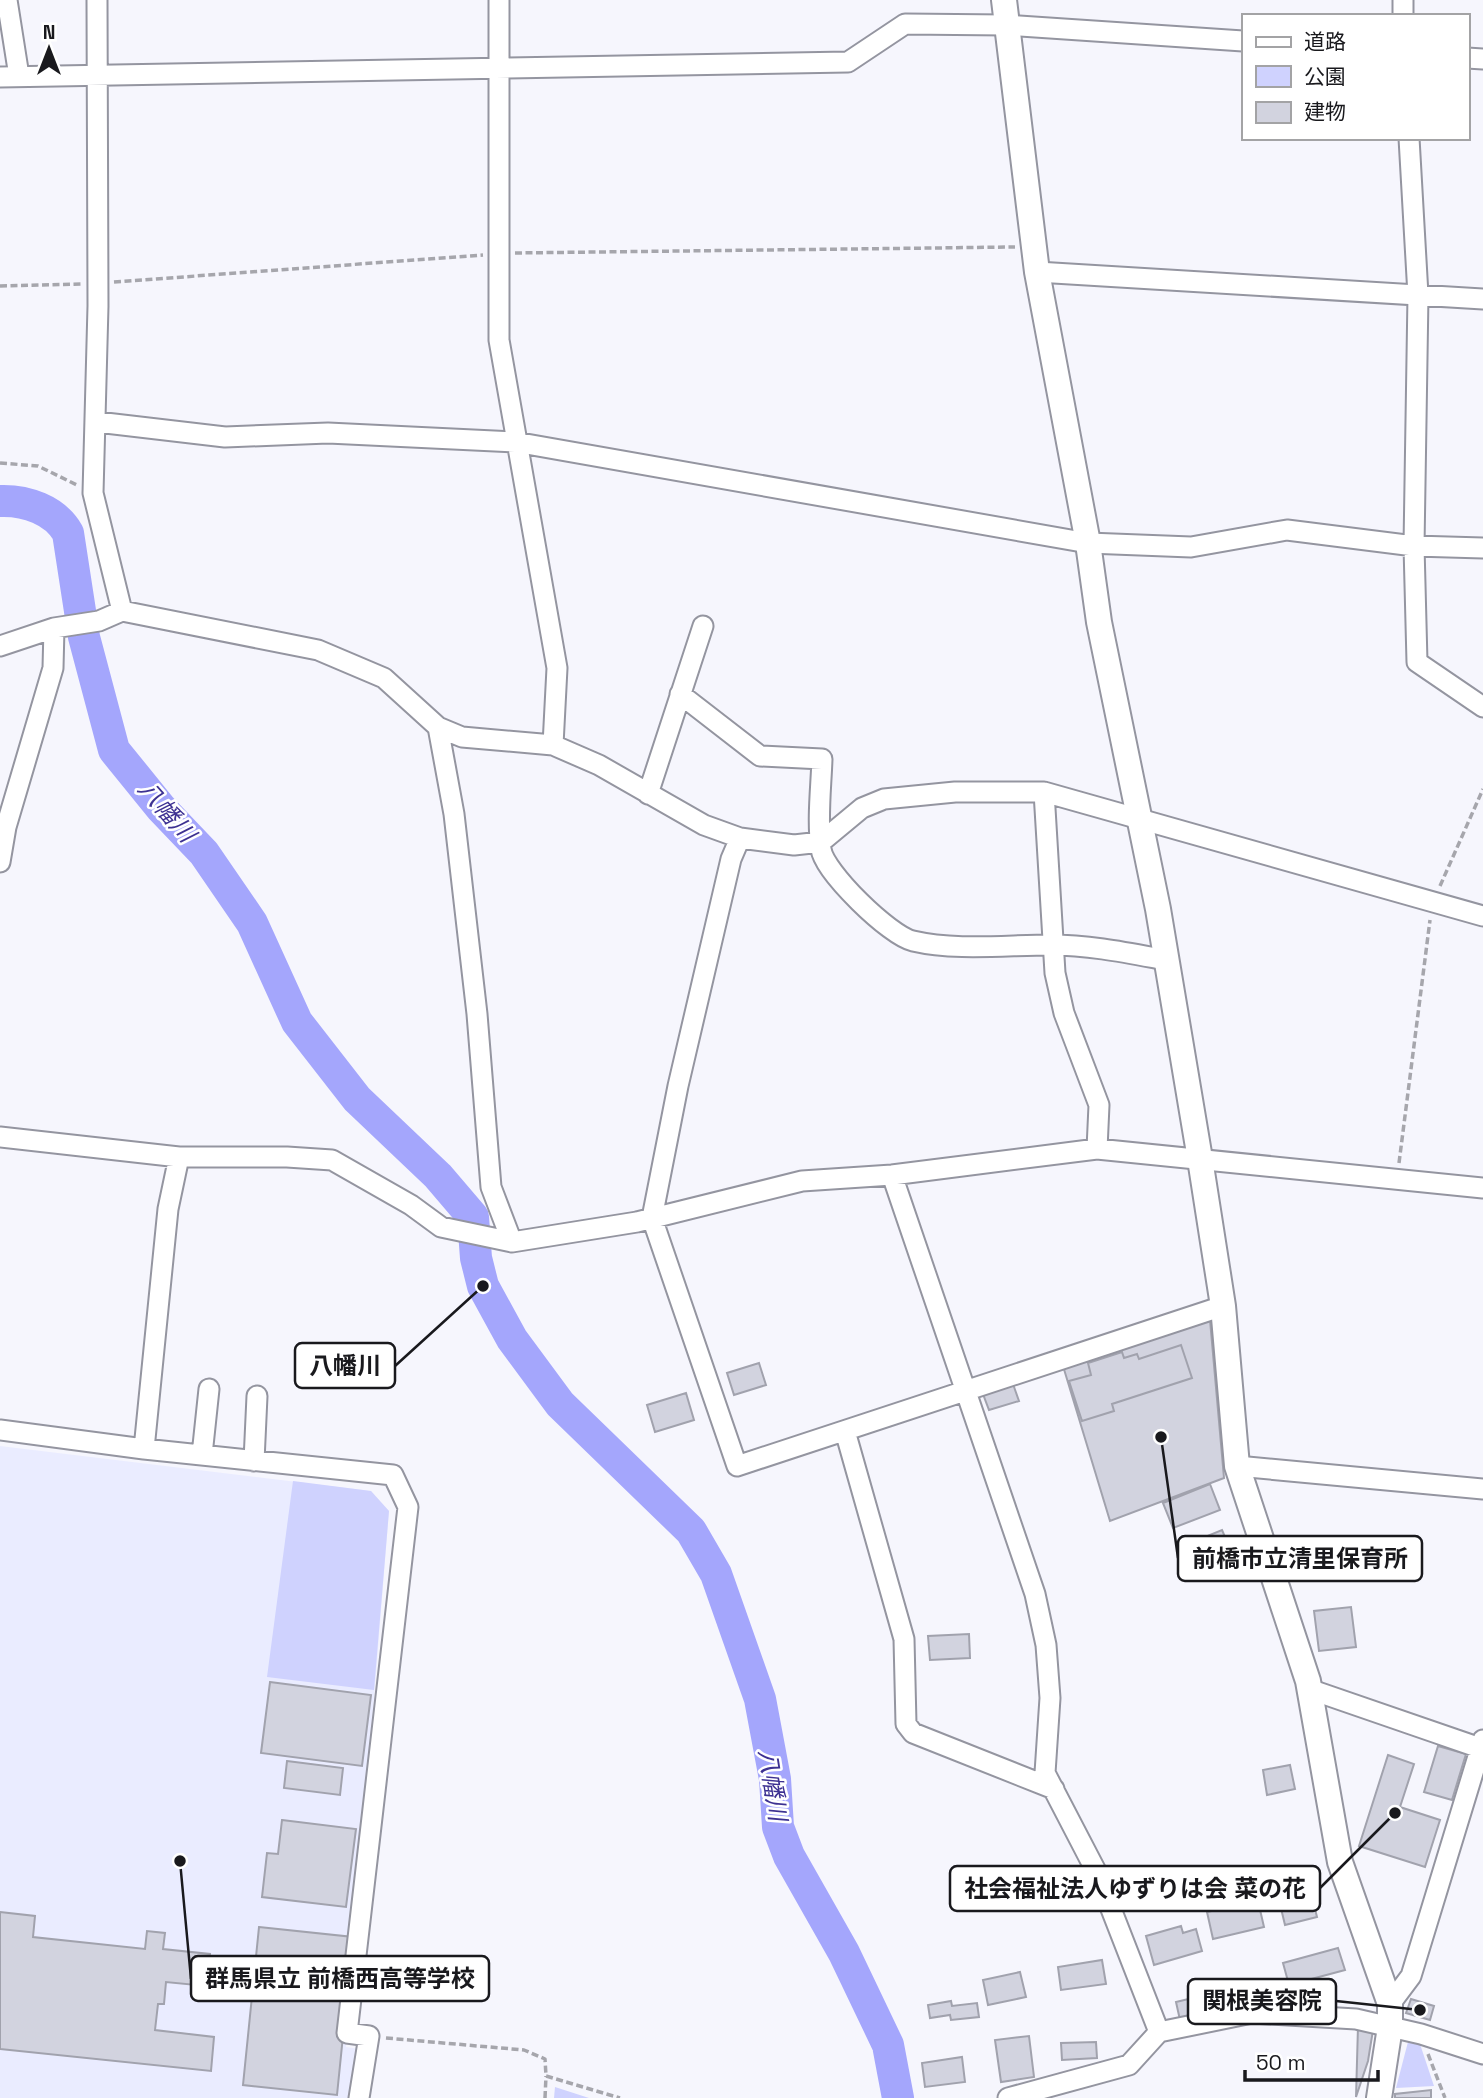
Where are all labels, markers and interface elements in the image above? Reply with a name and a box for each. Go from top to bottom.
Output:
north arrow [14,14,84,84]
legend [1242,14,1469,140]
text: N [43,20,55,45]
text: 道路 [1304,28,1346,55]
text: 公園 [1304,63,1346,90]
text: 建物 [1304,98,1346,125]
water label: 八幡川 [132,774,204,851]
callout: 八幡川 [295,1343,395,1388]
text: 八幡川 [309,1350,381,1381]
callout: 前橋市立清里保育所 [1178,1536,1422,1581]
text: 前橋市立清里保育所 [1192,1543,1408,1574]
water label: 八幡川 [752,1747,794,1826]
callout: 社会福祉法人ゆずりは会 菜の花 [950,1866,1320,1911]
text: 社会福祉法人ゆずりは会 菜の花 [964,1873,1306,1904]
callout: 群馬県立 前橋西高等学校 [191,1956,489,2001]
text: 群馬県立 前橋西高等学校 [205,1963,475,1994]
callout: 関根美容院 [1188,1979,1336,2024]
text: 関根美容院 [1202,1985,1322,2016]
scale bar [1245,2038,1378,2082]
text: 50 m [1256,2049,1306,2076]

